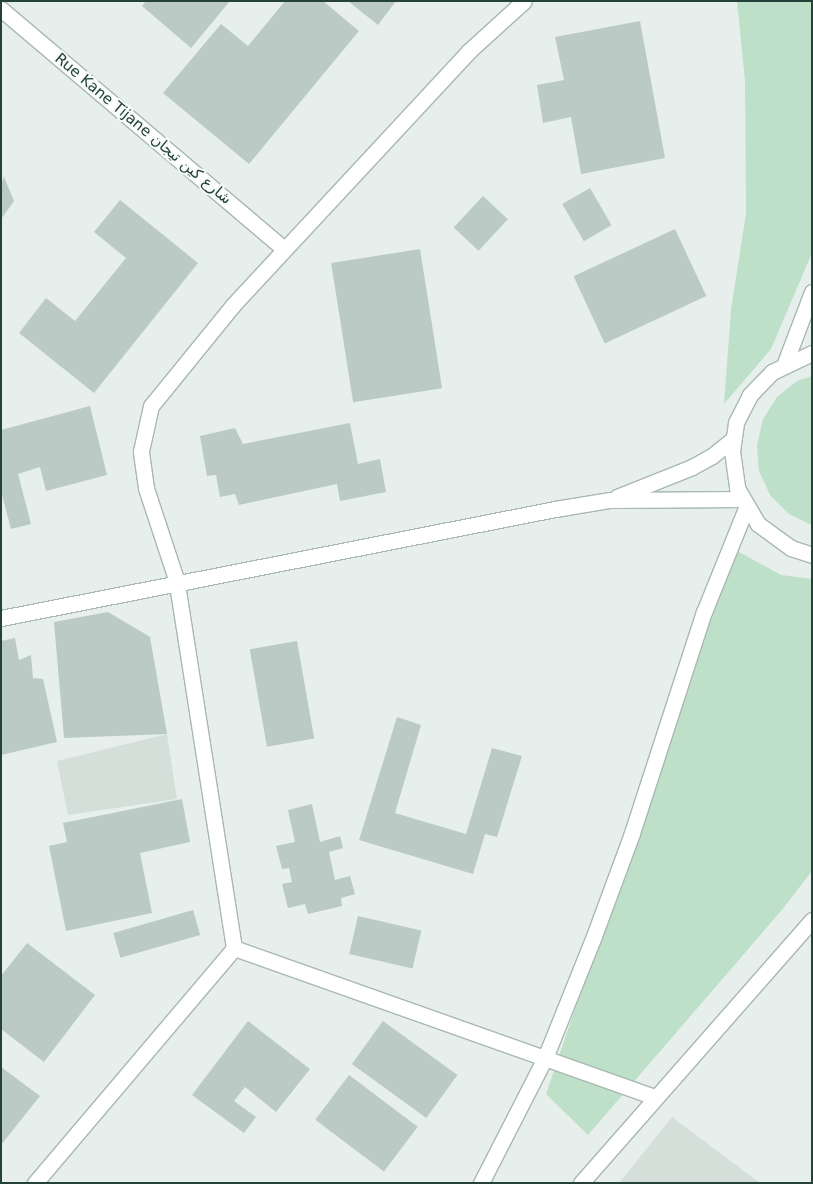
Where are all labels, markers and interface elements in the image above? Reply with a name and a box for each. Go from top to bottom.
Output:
street label: Rue Kane Tijane شارع كين تيجان [51,50,235,208]

